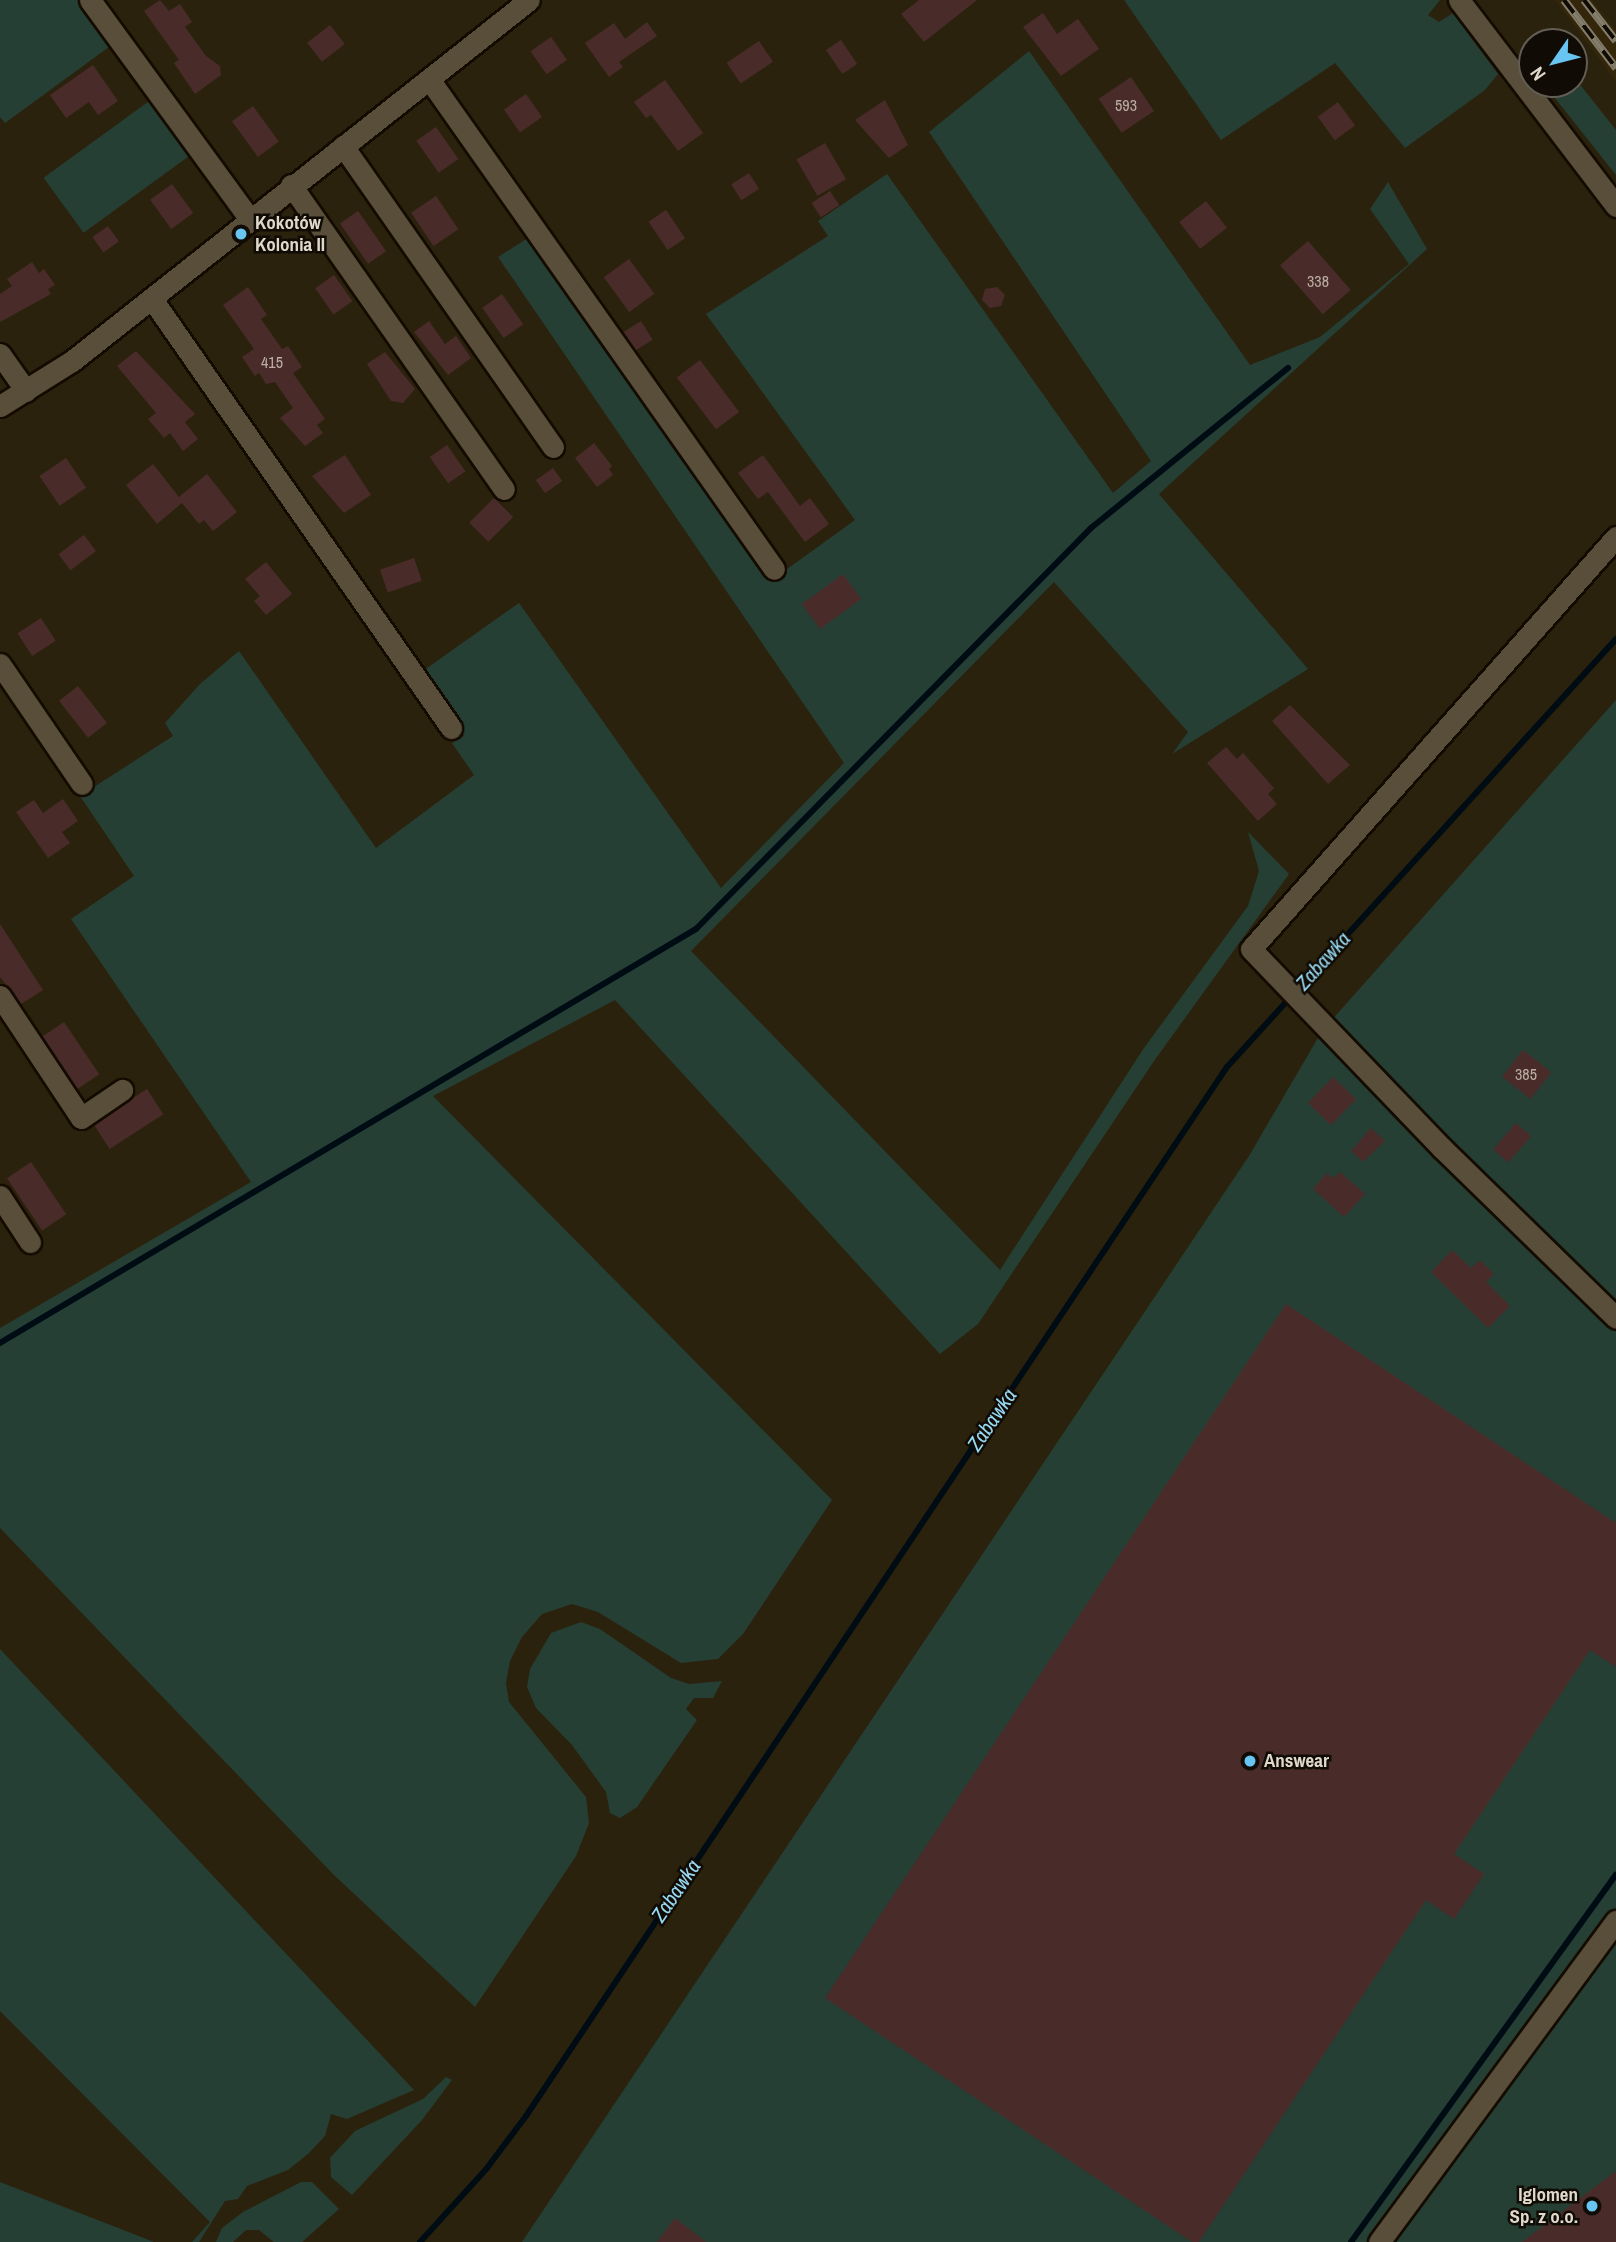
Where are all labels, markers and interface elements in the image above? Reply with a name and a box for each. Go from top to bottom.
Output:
north arrow [1518,28,1588,98]
text: N [1524,62,1551,86]
house number: 593 [1115,95,1137,115]
place label: Kokotów Kolonia II [255,212,325,256]
marker: Kokotów Kolonia II [233,226,249,242]
house number: 338 [1307,271,1329,291]
house number: 415 [261,352,283,372]
water label: Zabawka [1290,927,1356,995]
house number: 385 [1515,1064,1537,1084]
water label: Zabawka [962,1384,1022,1456]
place label: Answear [1264,1750,1329,1772]
marker: Answear [1242,1753,1258,1769]
water label: Zabawka [646,1855,706,1927]
place label: Iglomen Sp. z o.o. [1510,2184,1578,2228]
marker: Iglomen Sp. z o.o. [1584,2198,1600,2214]

